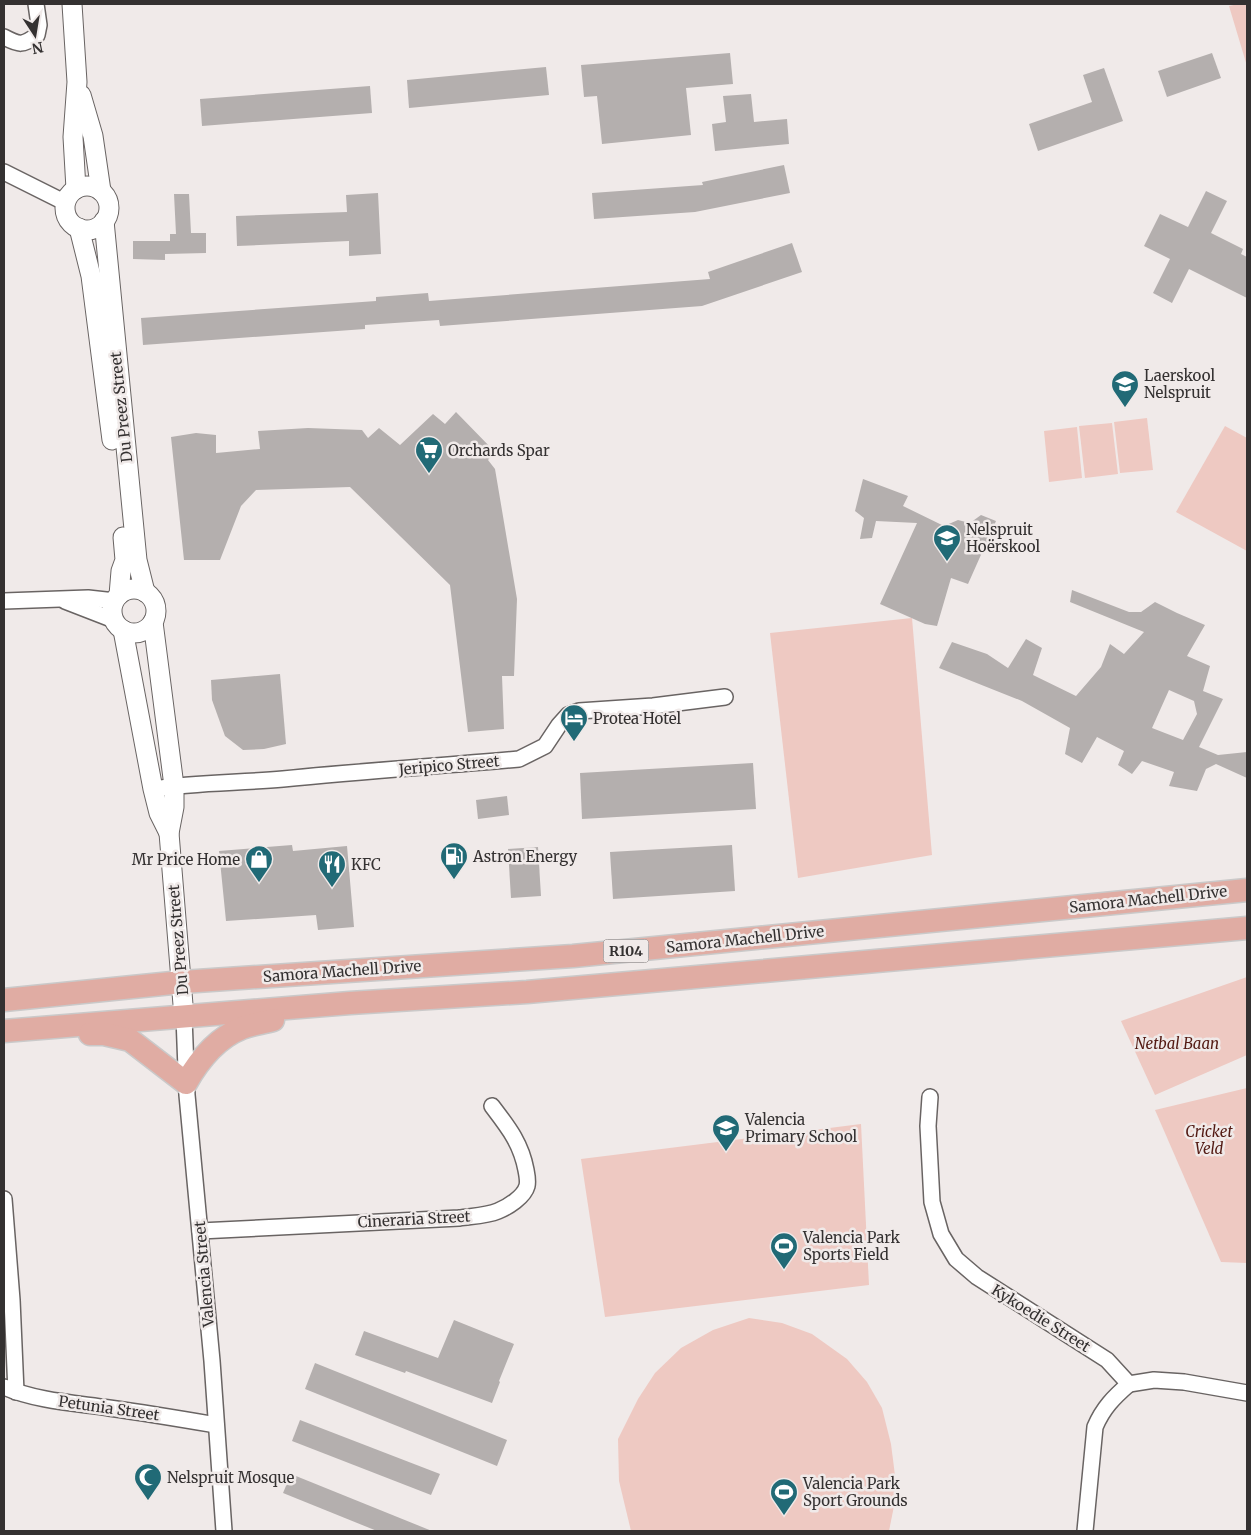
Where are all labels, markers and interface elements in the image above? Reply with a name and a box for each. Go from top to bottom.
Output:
north arrow [10,10,60,60]
text: N [30,38,45,58]
street label: Du Preez Street [106,351,136,463]
place label: Laerskool Nelspruit [1144,366,1215,402]
school or university icon: Laerskool Nelspruit [1110,369,1140,408]
supermarket icon: Orchards Spar [414,435,444,474]
place label: Orchards Spar [448,441,550,460]
place label: Nelspruit Hoërskool [966,520,1040,556]
school or university icon: Nelspruit Hoërskool [932,523,962,562]
hotel icon: Protea Hotel [559,703,589,742]
place label: Protea Hotel [593,709,682,728]
street label: Jeripico Street [397,751,500,779]
fuel station icon: Astron Energy [439,841,469,880]
shop icon: Mr Price Home [244,844,274,883]
place label: Astron Energy [472,847,578,866]
restaurant icon: KFC [317,849,347,888]
place label: Mr Price Home [132,850,240,869]
place label: KFC [351,855,381,874]
street label: Samora Machell Drive [1068,881,1228,917]
street label: Du Preez Street [164,884,192,996]
street label: Samora Machell Drive [665,921,825,957]
road number: R104 [604,939,648,962]
street label: Samora Machell Drive [262,956,422,986]
park label: Netbal Baan [1135,1034,1219,1053]
place label: Valencia Primary School [744,1110,858,1146]
school or university icon: Valencia Primary School [711,1113,741,1152]
park label: Cricket Veld [1185,1122,1233,1158]
street label: Cineraria Street [357,1207,471,1231]
street label: Valencia Street [190,1220,218,1329]
place label: Valencia Park Sports Field [802,1228,901,1264]
sports icon: Valencia Park Sports Field [769,1231,799,1270]
street label: Kykoedie Street [988,1280,1094,1356]
street label: Petunia Street [57,1392,161,1425]
mosque icon: Nelspruit Mosque [133,1462,163,1501]
place label: Nelspruit Mosque [167,1468,295,1487]
place label: Valencia Park Sport Grounds [802,1474,908,1510]
sports icon: Valencia Park Sport Grounds [769,1477,799,1516]

